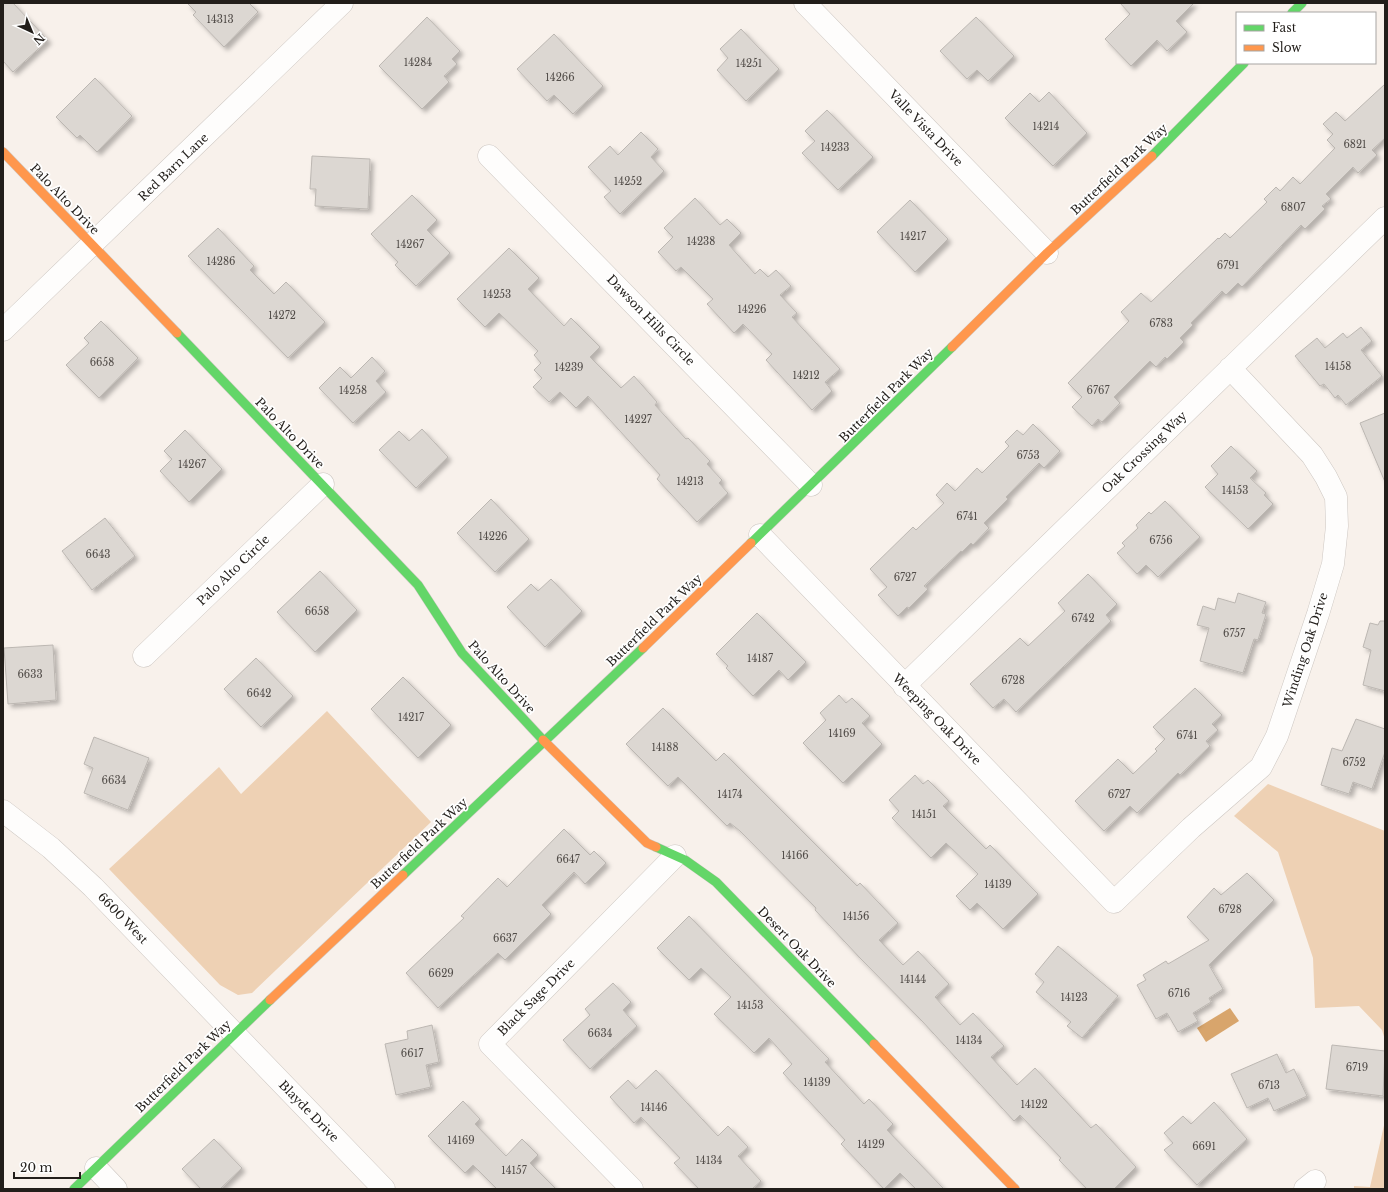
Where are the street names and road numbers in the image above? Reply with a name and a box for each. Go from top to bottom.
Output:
street label: Valle Vista Drive [885,86,966,169]
street label: Butterfield Park Way [1068,120,1171,218]
street label: Red Barn Lane [135,130,211,204]
street label: Palo Alto Drive [27,160,103,238]
street label: Dawson Hills Circle [604,271,698,369]
street label: Butterfield Park Way [836,345,936,445]
street label: Palo Alto Drive [252,394,328,472]
street label: Oak Crossing Way [1098,407,1190,496]
street label: Palo Alto Circle [194,532,272,608]
street label: Butterfield Park Way [603,570,705,669]
street label: Winding Oak Drive [1279,590,1331,710]
street label: Palo Alto Drive [465,638,539,717]
street label: Weeping Oak Drive [889,670,984,768]
street label: Butterfield Park Way [368,794,471,892]
street label: 6600 West [95,889,151,947]
street label: Desert Oak Drive [755,904,839,991]
street label: Black Sage Drive [494,955,578,1039]
street label: Butterfield Park Way [132,1016,234,1115]
street label: Blayde Drive [276,1077,342,1145]

